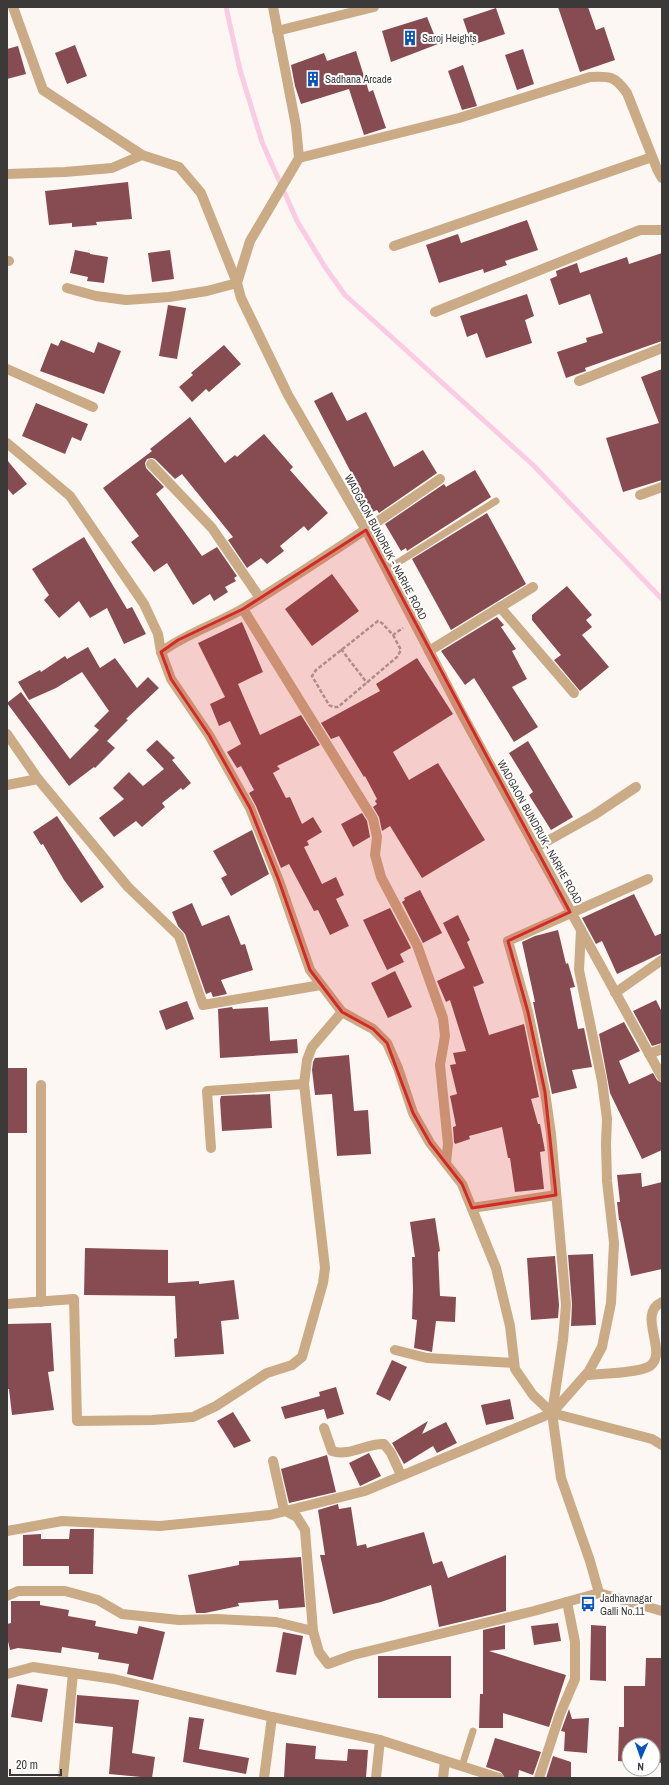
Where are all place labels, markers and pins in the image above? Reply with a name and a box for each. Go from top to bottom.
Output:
building icon: Saroj Heights [401,29,419,47]
place label: Saroj Heights [422,31,477,45]
building icon: Sadhana Arcade [304,70,322,88]
place label: Sadhana Arcade [325,72,392,86]
place label: Jadhavnagar Galli No.11 [600,1591,652,1618]
bus stop icon: Jadhavnagar Galli No.11 [579,1595,597,1613]

